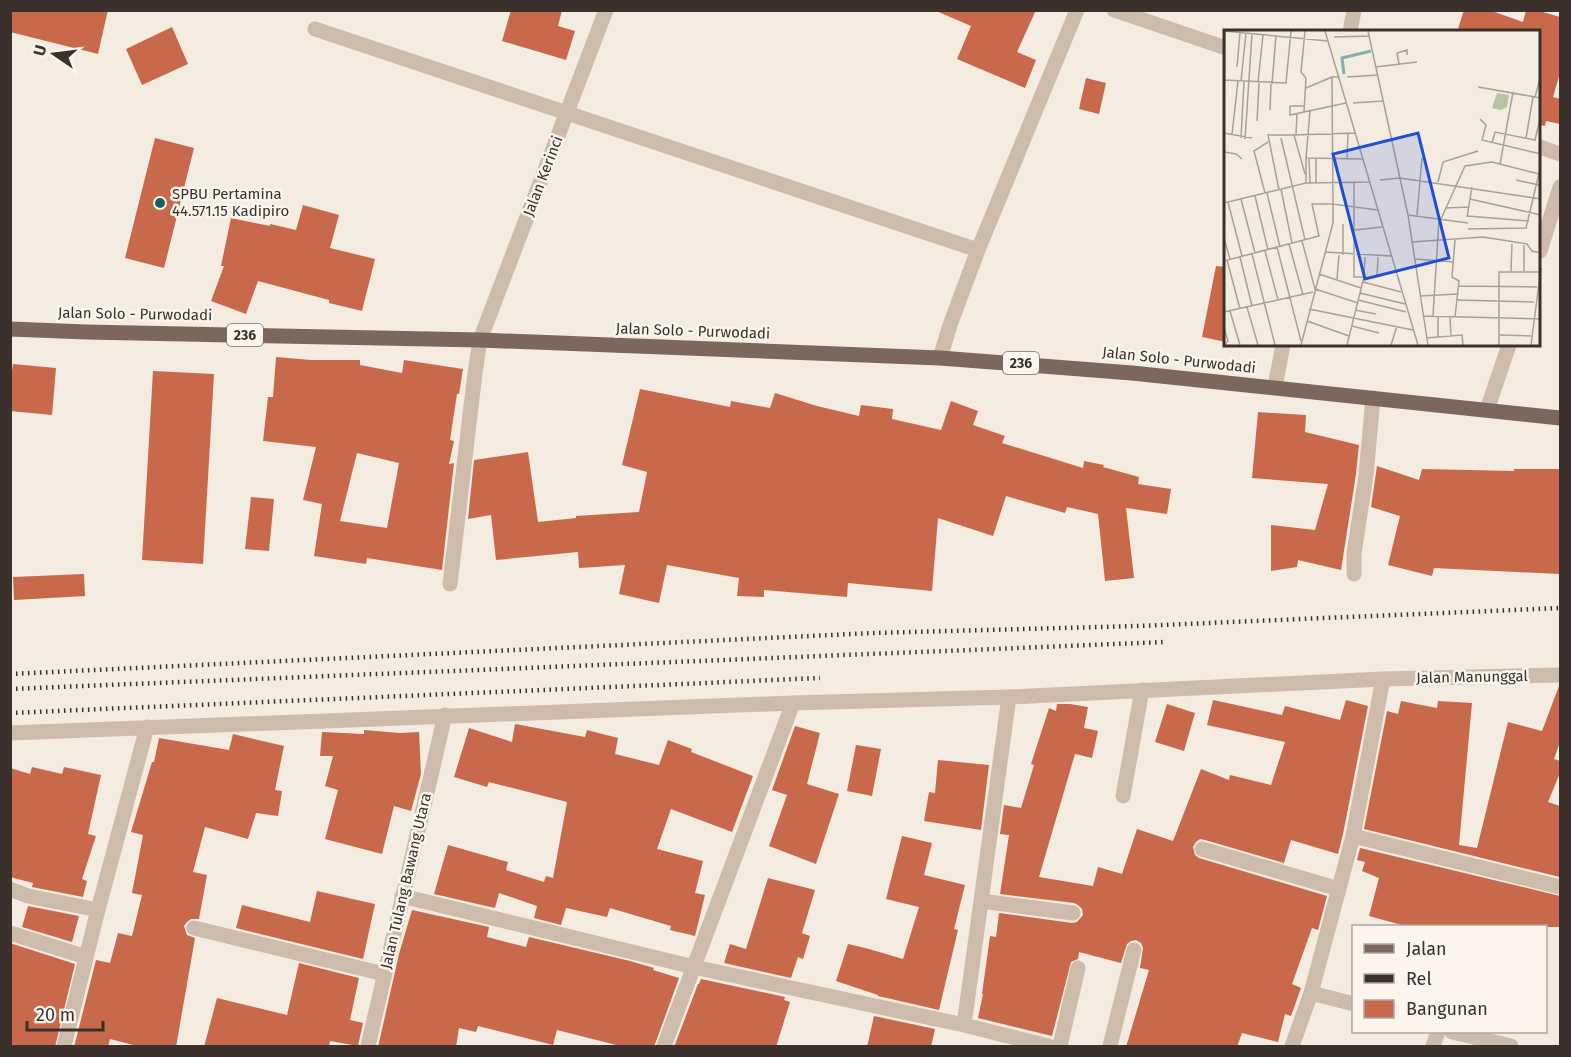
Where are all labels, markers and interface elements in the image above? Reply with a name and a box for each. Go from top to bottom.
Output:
north arrow [24,24,84,84]
inset map [1224,30,1541,346]
text: U [29,43,50,58]
street label: Jalan Kerinci [519,133,567,219]
place label: SPBU Pertamina 44.571.15 Kadipiro [172,185,289,220]
marker: SPBU Pertamina 44.571.15 Kadipiro [153,196,167,210]
street label: Jalan Solo - Purwodadi [58,304,212,324]
street label: Jalan Solo - Purwodadi [615,319,771,343]
road number: 236 [227,324,263,346]
street label: Jalan Solo - Purwodadi [1101,343,1257,377]
road number: 236 [1003,352,1039,374]
street label: Jalan Manunggal [1416,667,1529,687]
street label: Jalan Tulang Bawang Utara [377,791,435,971]
legend [1352,925,1547,1033]
text: Jalan [1406,938,1447,960]
text: Rel [1406,968,1432,990]
scale bar [27,994,104,1032]
text: Bangunan [1406,998,1488,1020]
text: 20 m [36,1004,75,1026]

